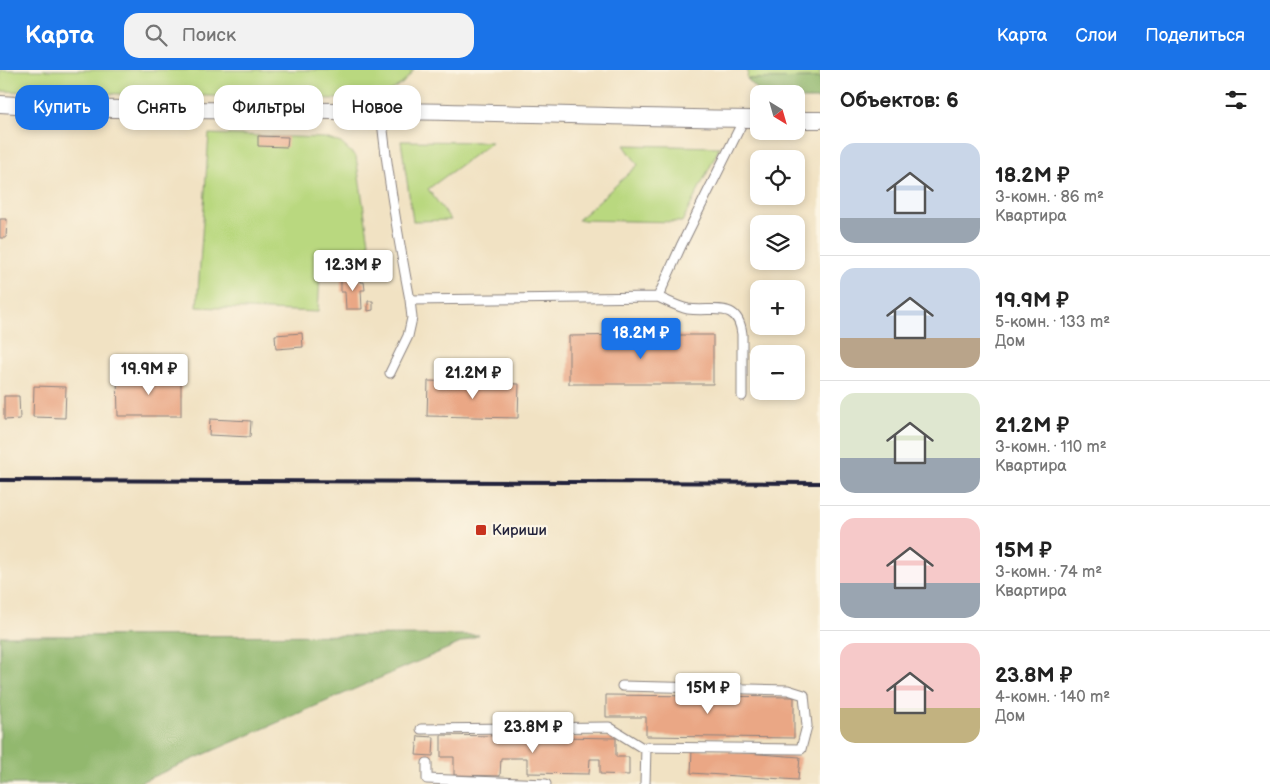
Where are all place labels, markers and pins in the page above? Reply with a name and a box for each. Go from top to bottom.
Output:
pin: 12.3M ₽ [307,250,399,292]
pin: 18.2M ₽ [595,318,687,360]
pin: 19.9M ₽ [103,354,195,396]
pin: 21.2M ₽ [427,358,519,400]
place label: Кириши [492,521,547,540]
marker: Кириши [474,523,488,537]
pin: 15M ₽ [673,672,743,715]
pin: 23.8M ₽ [487,712,579,754]

